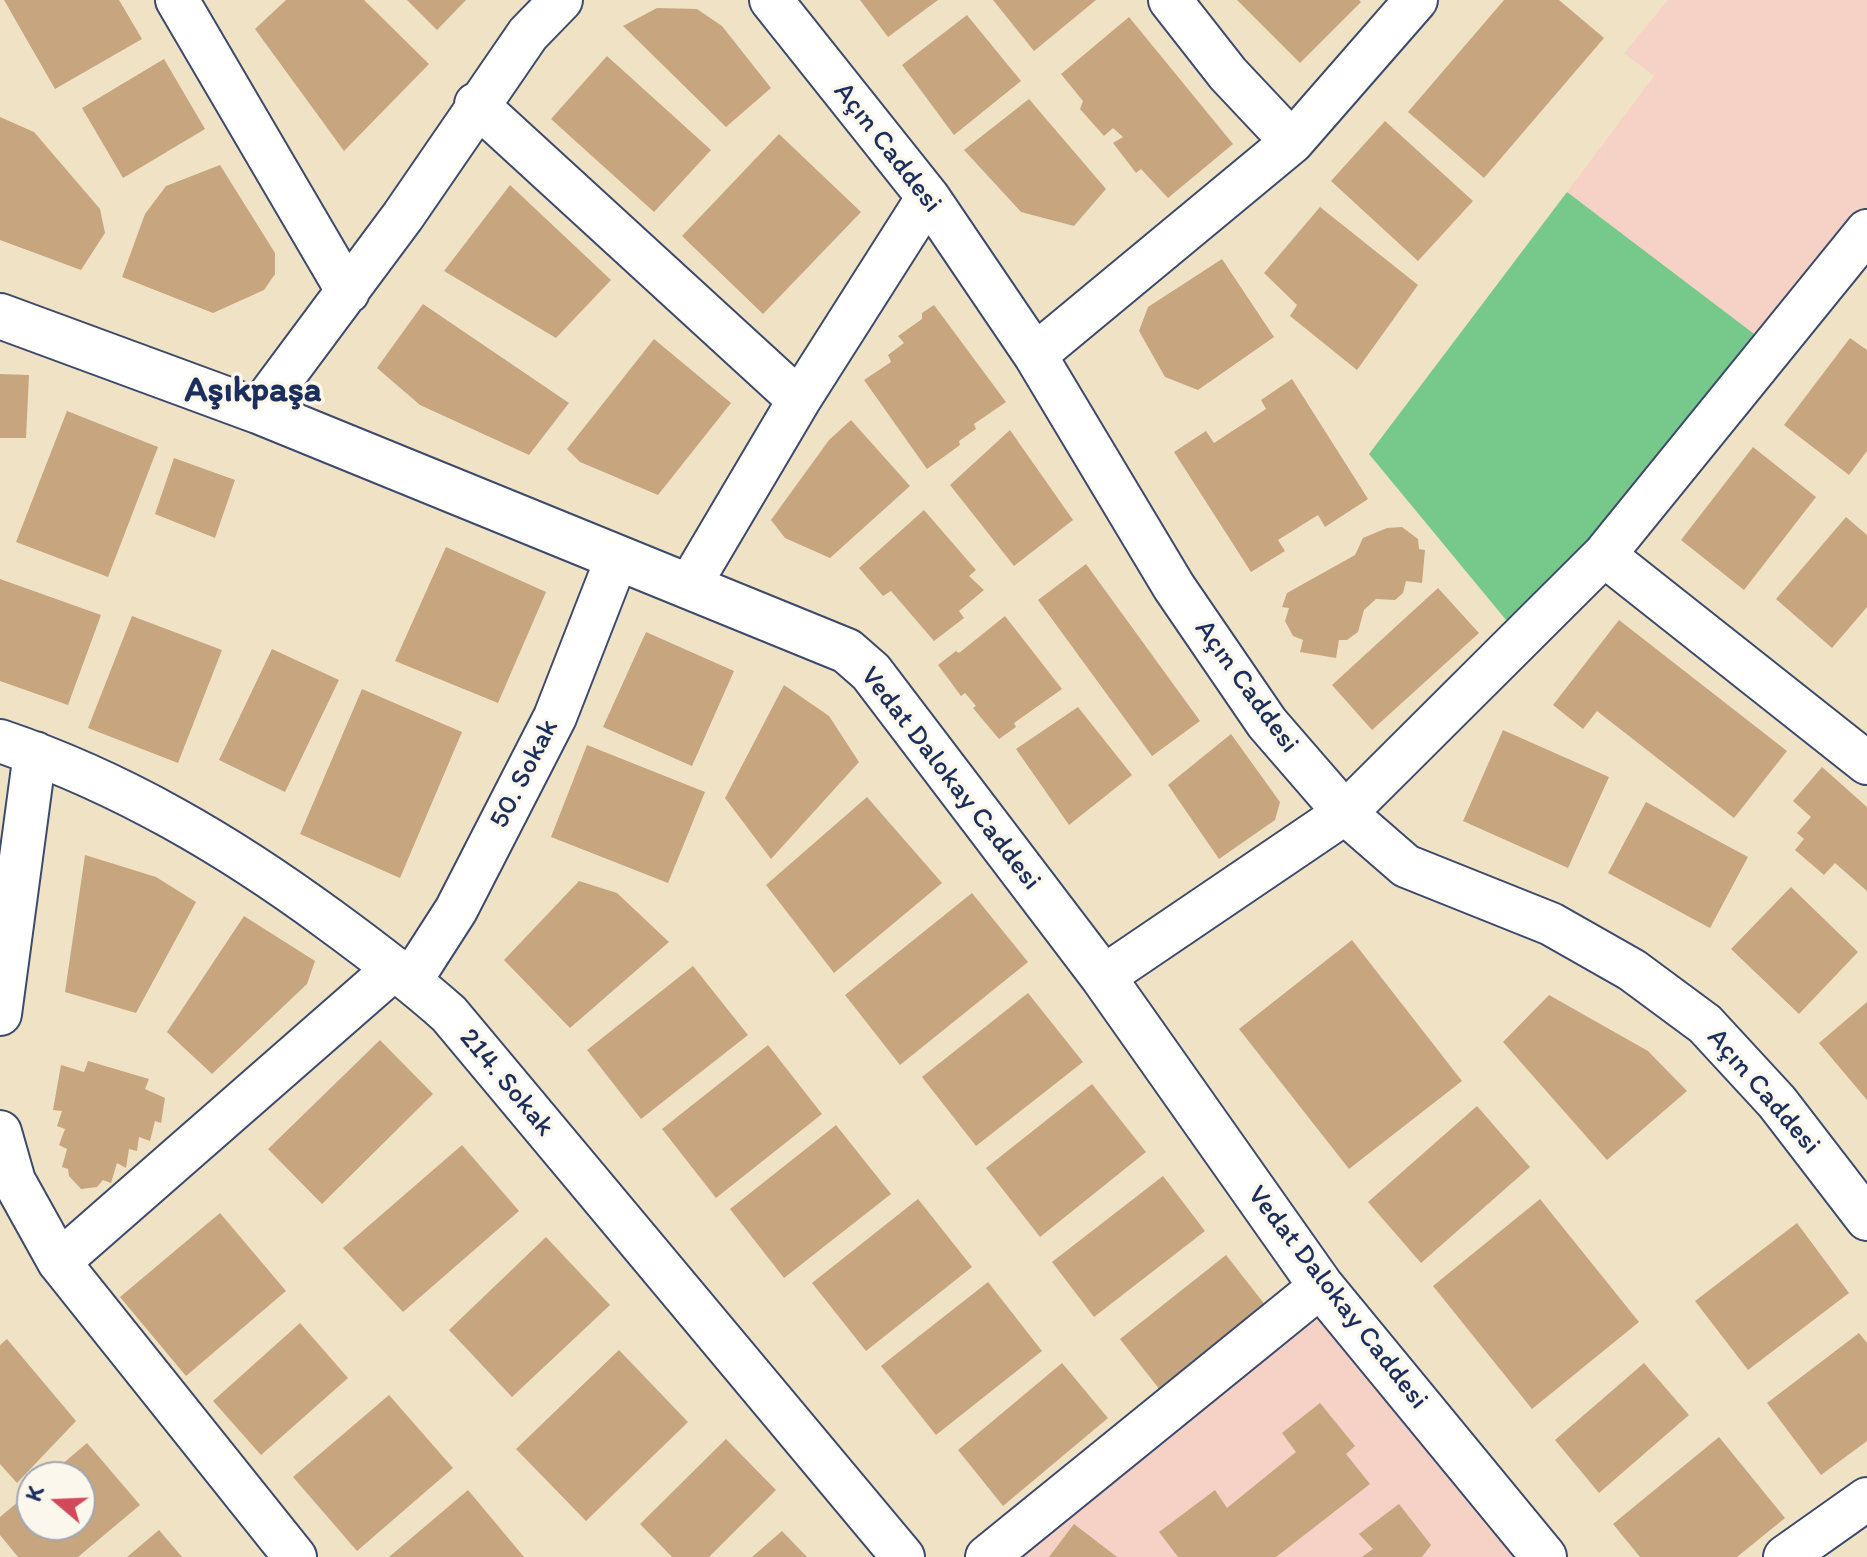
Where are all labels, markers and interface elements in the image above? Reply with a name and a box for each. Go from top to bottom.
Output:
street label: Açın Caddesi [826,76,948,220]
district label: Aşıkpaşa [184,370,322,414]
street label: Açın Caddesi [1186,614,1306,760]
street label: Vedat Dalokay Caddesi [852,661,1048,897]
street label: 50. Sokak [483,714,567,834]
street label: 214. Sokak [451,1022,561,1144]
street label: Açın Caddesi [1699,1022,1827,1162]
street label: Vedat Dalokay Caddesi [1239,1180,1435,1416]
north arrow [16,1461,96,1541]
text: K [20,1483,50,1505]

